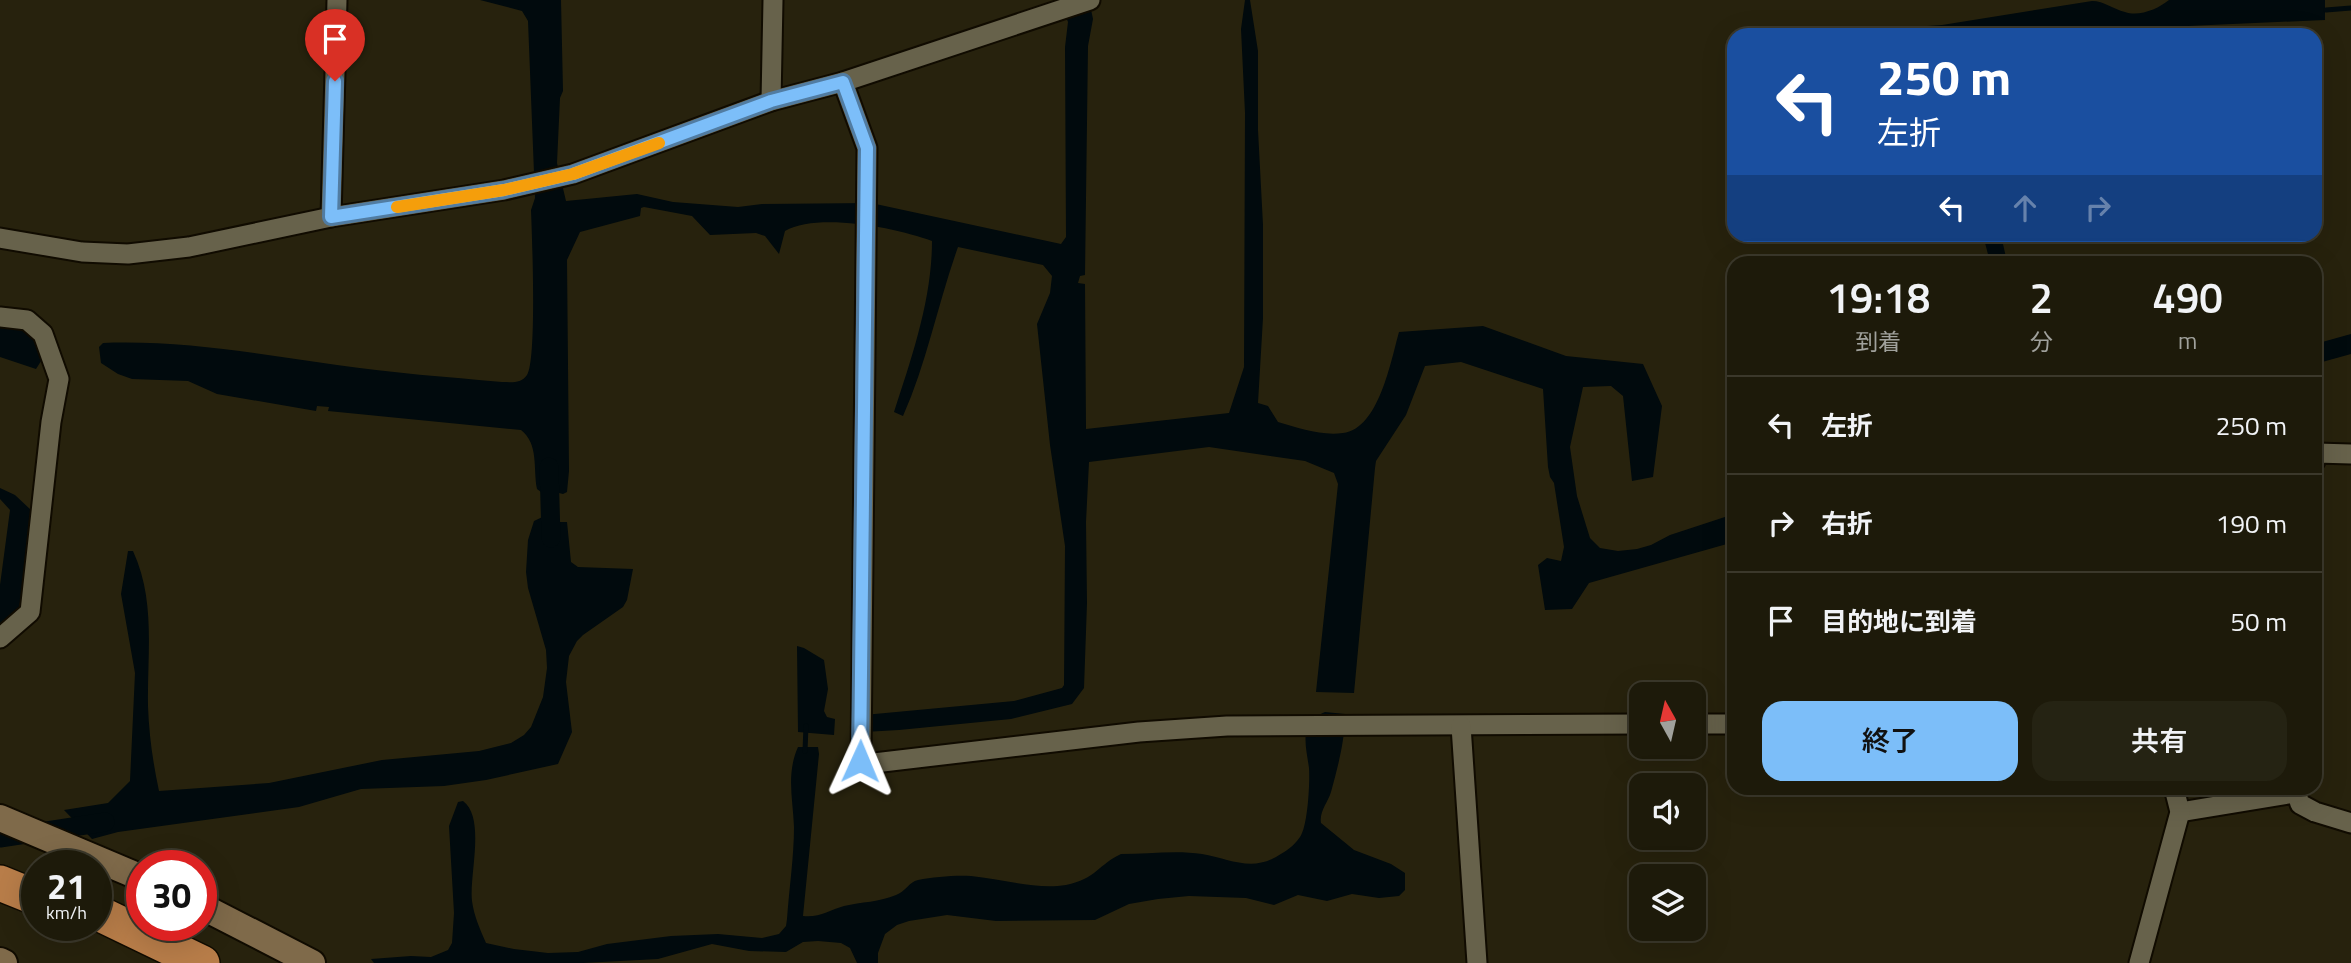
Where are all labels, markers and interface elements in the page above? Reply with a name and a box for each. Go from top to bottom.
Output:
pin [305,9,365,81]
icon: arrive [316,20,354,58]
text: 250 m [1877,39,2011,114]
icon: left [1762,56,1853,147]
text: 左折 [1877,108,1941,156]
icon: left [1933,189,1971,227]
icon: ahead [2006,189,2044,227]
icon: right [2079,189,2117,227]
text: 19:18 [1826,265,1930,329]
text: 2 [2030,265,2053,329]
text: 490 [2152,265,2223,329]
text: m [2178,323,2197,358]
text: 到着 [1855,324,1901,359]
text: 分 [2030,324,2053,359]
icon: left [1762,406,1800,444]
text: 左折 [1821,406,1873,445]
text: 250 m [2216,406,2287,445]
icon: right [1762,504,1800,542]
text: 右折 [1821,504,1873,543]
text: 190 m [2216,504,2287,543]
icon: arrive [1762,602,1800,640]
text: 目的地に到着 [1821,602,1977,641]
text: 50 m [2230,602,2287,641]
north arrow [1629,682,1706,760]
map controls [1629,682,1706,941]
button: 終了 [1762,701,2018,781]
button: 共有 [2032,701,2287,781]
position arrow [823,724,897,798]
button: sound [1629,773,1706,850]
speed limit sign: 30 [126,850,217,941]
text: 21 [47,859,86,913]
button: layers [1629,864,1706,941]
text: km/h [46,899,87,926]

